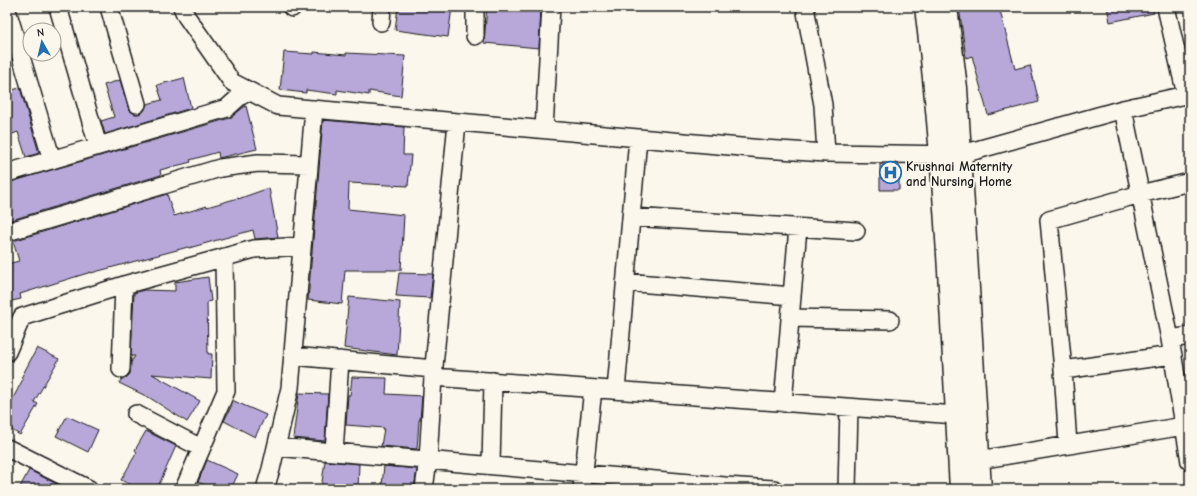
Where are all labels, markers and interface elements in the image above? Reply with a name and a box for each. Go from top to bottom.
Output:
north arrow [22,22,62,62]
text: N [36,26,45,40]
place label: Krushnai Maternity and Nursing Home [906,159,1012,189]
hospital icon: Krushnai Maternity and Nursing Home [877,160,903,186]

